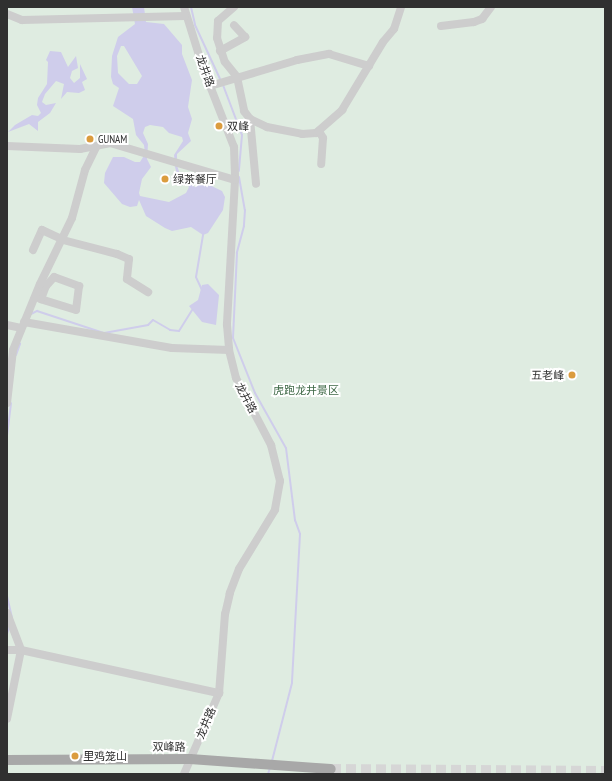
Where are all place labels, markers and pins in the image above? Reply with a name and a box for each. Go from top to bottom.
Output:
place label: 双峰 [227,119,249,133]
marker: 双峰 [214,121,224,131]
place label: GUNAM [98,132,127,146]
marker: GUNAM [85,134,95,144]
place label: 绿茶餐厅 [173,172,217,186]
marker: 绿茶餐厅 [160,174,170,184]
place label: 五老峰 [531,368,564,382]
marker: 五老峰 [567,370,577,380]
place label: 里鸡笼山 [83,749,127,763]
marker: 里鸡笼山 [70,751,80,761]

